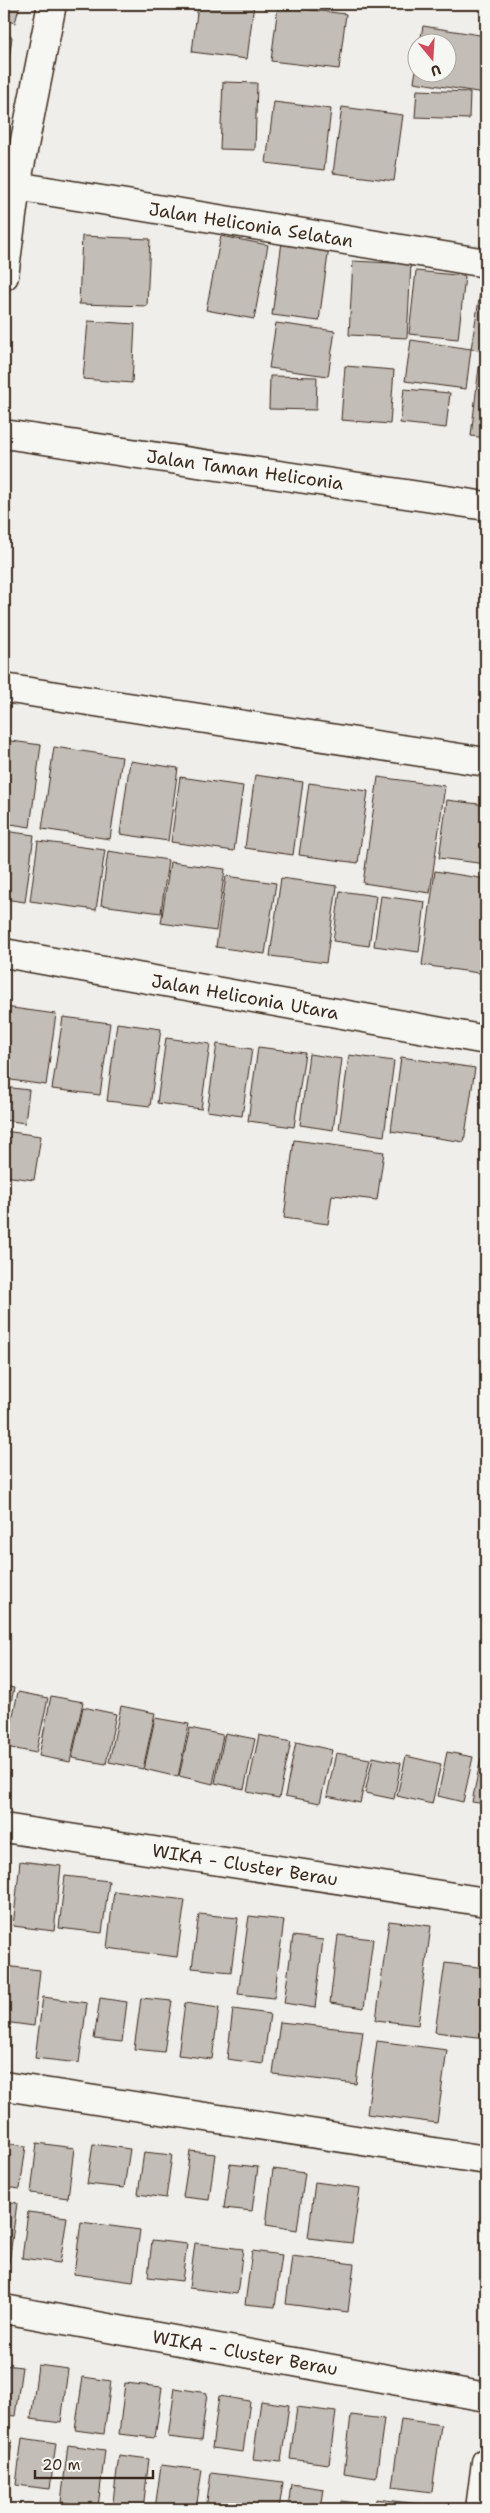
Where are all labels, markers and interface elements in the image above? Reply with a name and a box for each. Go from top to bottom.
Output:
north arrow [408,32,458,82]
text: U [429,60,443,80]
street label: Jalan Heliconia Selatan [147,197,355,253]
street label: Jalan Taman Heliconia [145,444,345,496]
street label: Jalan Heliconia Utara [149,969,341,1025]
street label: WIKA - Cluster Berau [150,1838,340,1892]
street label: WIKA - Cluster Berau [150,2325,340,2381]
scale bar [35,2448,152,2480]
text: 20 m [42,2455,81,2475]

